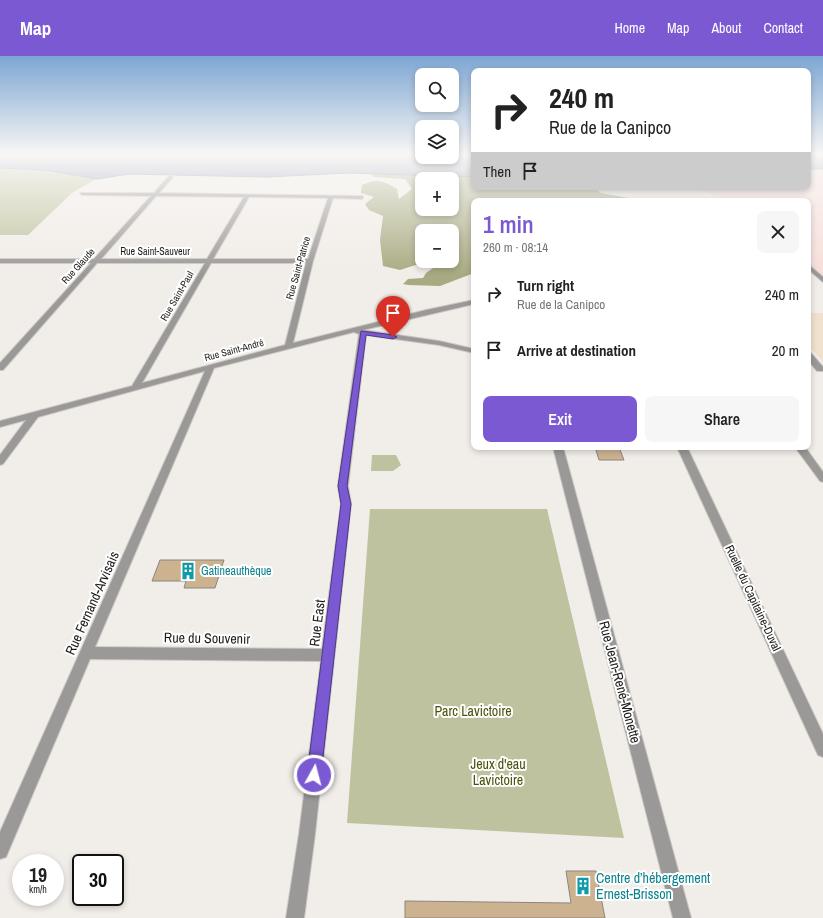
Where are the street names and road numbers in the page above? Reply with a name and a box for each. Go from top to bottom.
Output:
street label: Rue Saint-Patrice [283,234,313,301]
street label: Rue Glaude [59,245,98,287]
street label: Rue Saint-Sauveur [120,245,190,258]
street label: Rue Saint-Paul [157,269,197,323]
street label: Rue Saint-André [203,336,266,364]
street label: Ruelle du Capitaine-Duval [721,542,785,654]
street label: Rue Fernand-Arvisais [61,548,123,658]
street label: Rue East [305,598,329,648]
street label: Rue Jean-René-Monette [595,619,645,745]
street label: Rue du Souvenir [164,628,250,648]

